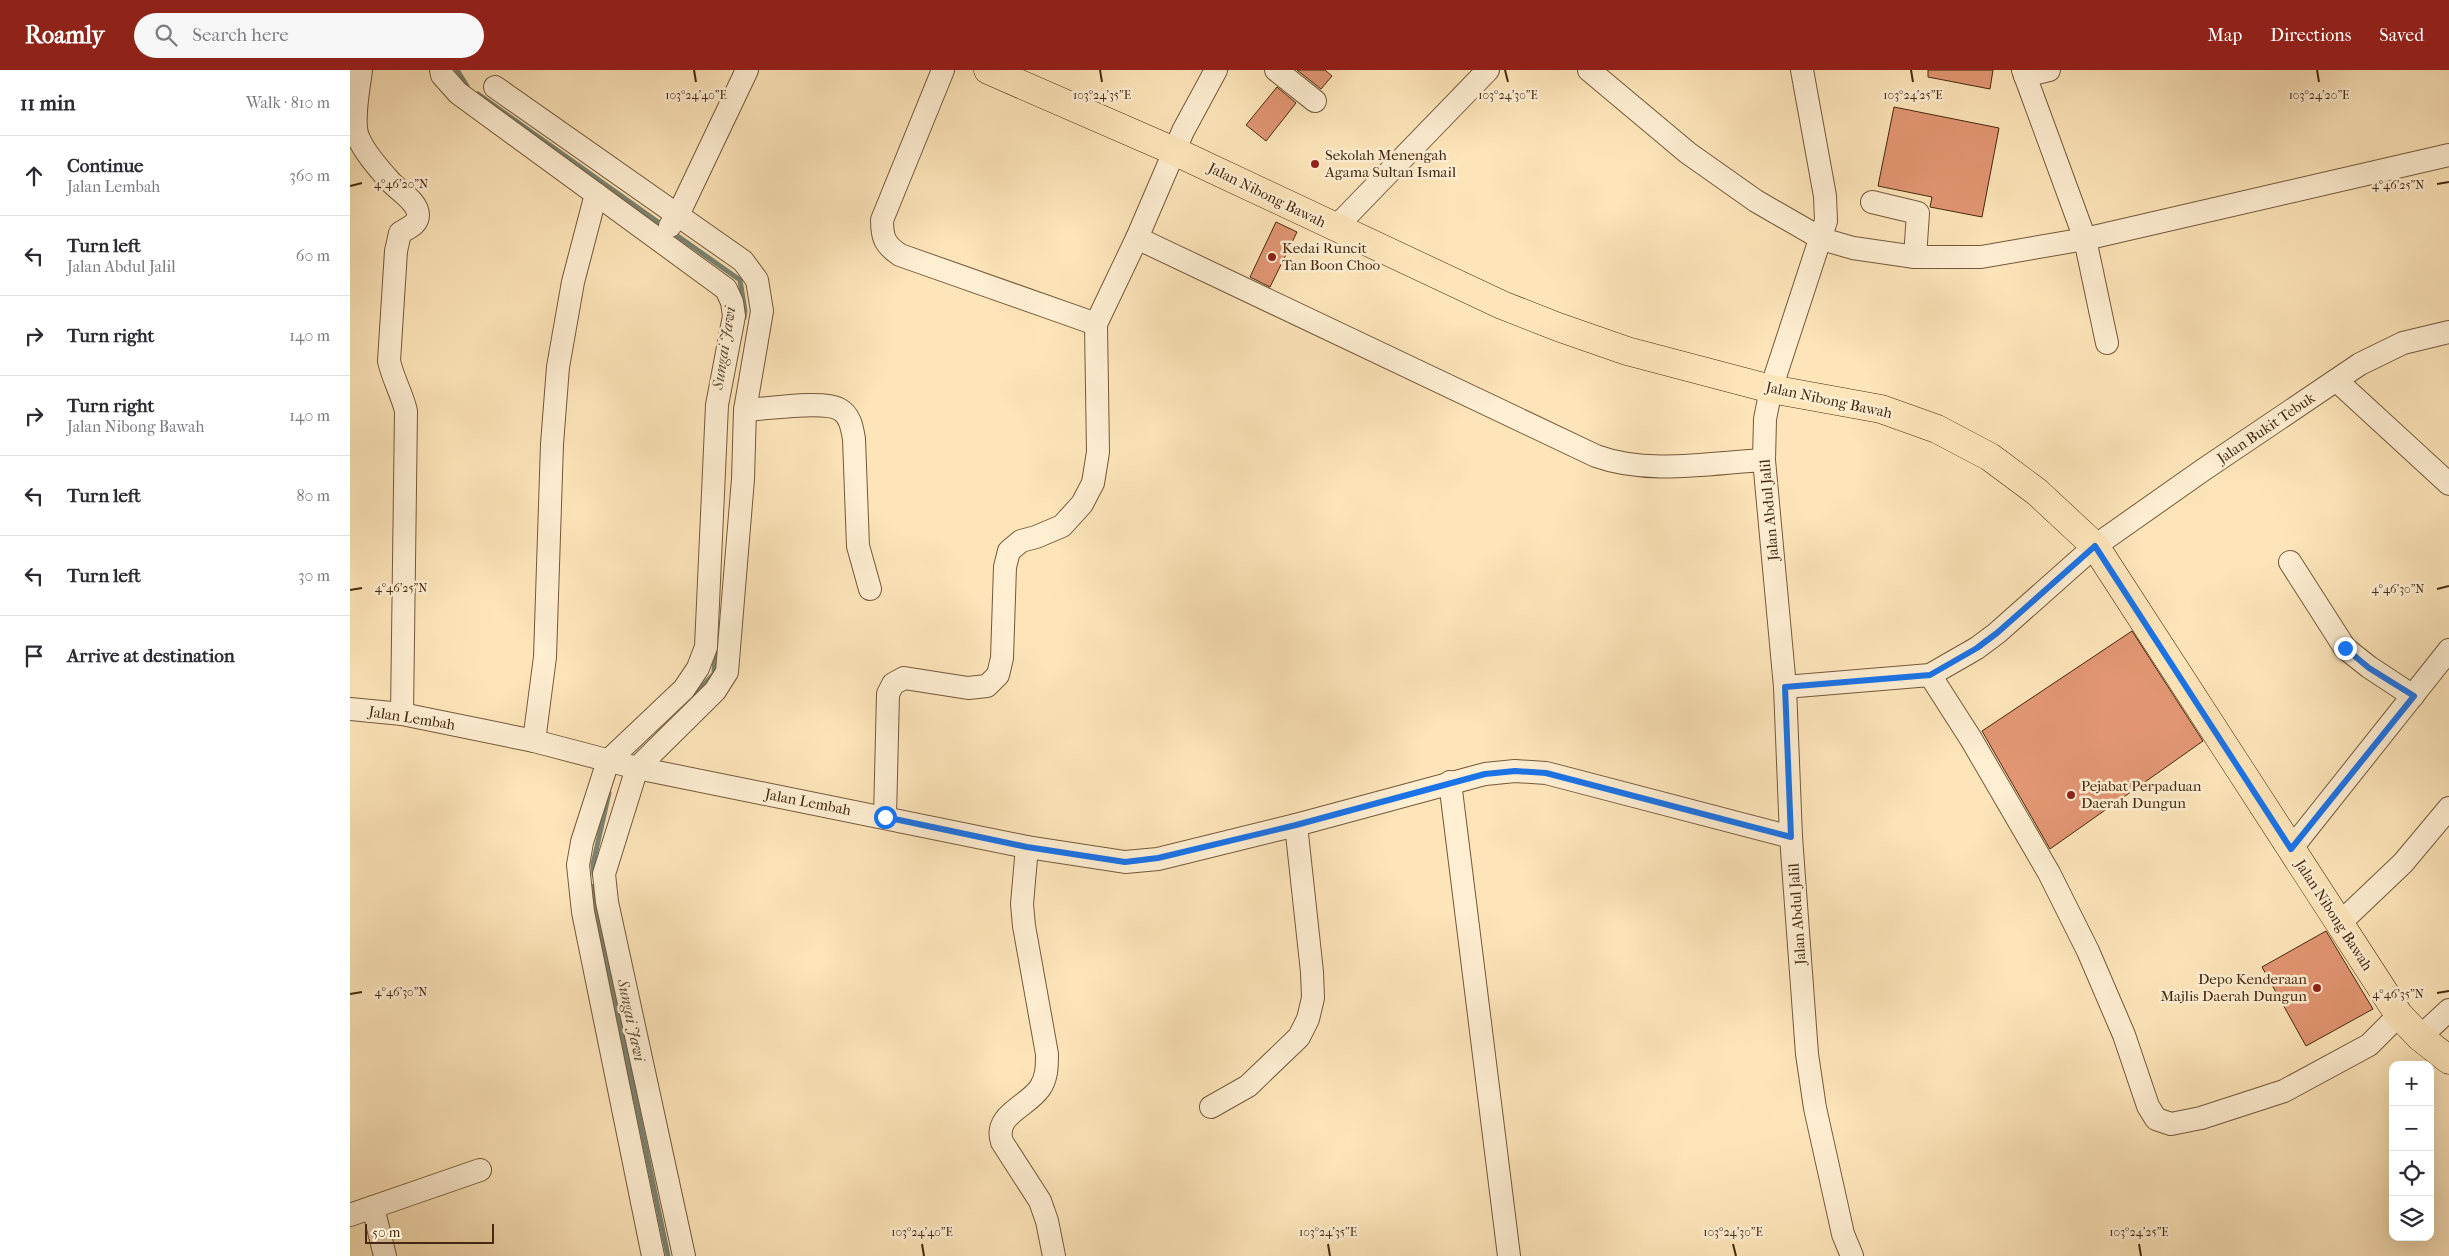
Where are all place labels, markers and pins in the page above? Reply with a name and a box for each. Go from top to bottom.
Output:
place label: Sekolah Menengah Agama Sultan Ismail [1324,146,1456,181]
marker: Sekolah Menengah Agama Sultan Ismail [1309,158,1321,170]
place label: Kedai Runcit Tan Boon Choo [1282,239,1381,274]
marker: Kedai Runcit Tan Boon Choo [1266,251,1278,263]
place label: Pejabat Perpaduan Daerah Dungun [2081,777,2202,812]
marker: Pejabat Perpaduan Daerah Dungun [2065,789,2077,801]
place label: Depo Kenderaan Majlis Daerah Dungun [2160,970,2307,1005]
marker: Depo Kenderaan Majlis Daerah Dungun [2311,982,2323,994]

